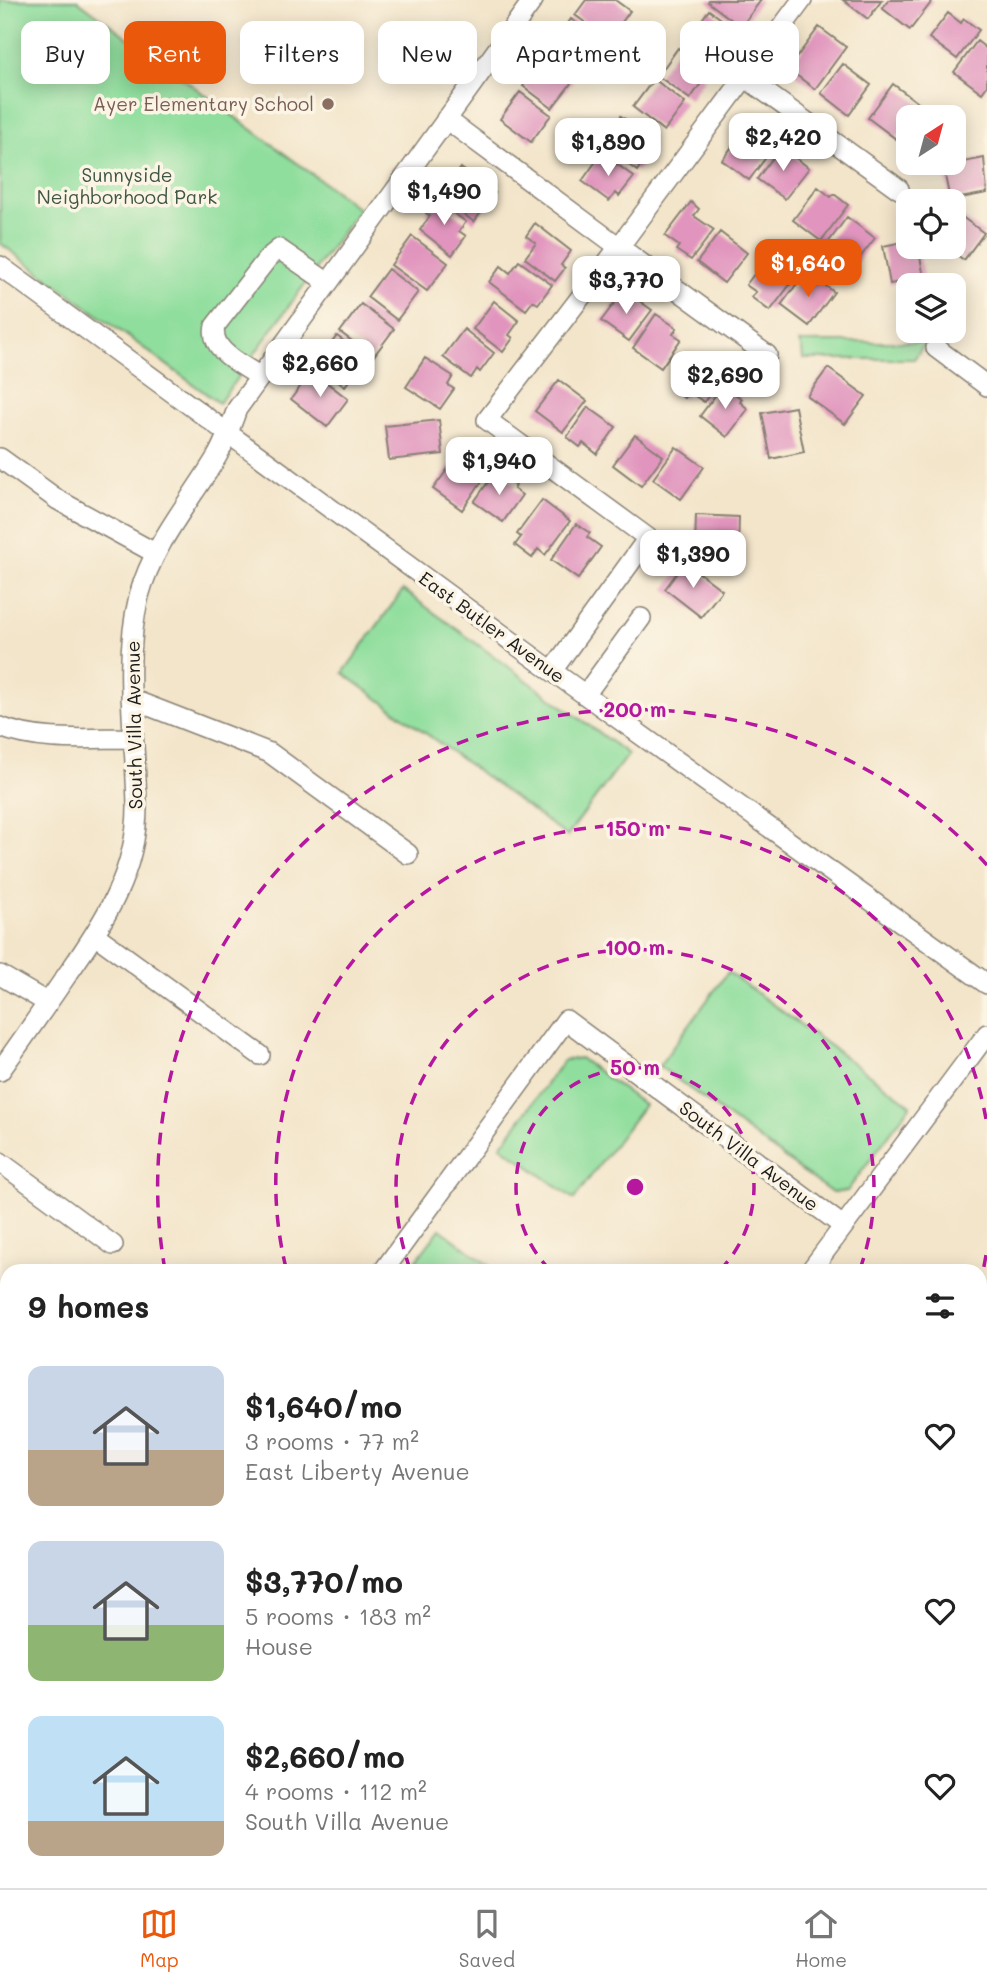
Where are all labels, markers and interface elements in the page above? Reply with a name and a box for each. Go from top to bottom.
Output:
chip: Buy [21,21,110,84]
chip: Rent [124,21,226,84]
chip: Filters [240,21,364,84]
chip: New [378,21,477,84]
chip: Apartment [491,21,666,84]
chip: House [680,21,799,84]
place label: Ayer Elementary School [93,91,314,116]
marker: Ayer Elementary School [320,96,336,112]
north arrow [896,105,966,175]
map controls [896,105,966,343]
pin: $2,420 [726,114,840,173]
pin: $1,890 [551,118,665,178]
text: $2,420 [745,121,821,151]
text: $1,890 [571,126,645,156]
park label: Sunnyside Neighborhood Park [37,162,217,209]
pin: $1,490 [387,168,501,227]
text: $1,490 [407,175,481,205]
button: locate [896,189,966,259]
pin: $1,640 [751,240,865,299]
text: $1,640 [771,247,845,277]
pin: $3,770 [569,256,683,316]
text: $3,770 [588,264,664,294]
button: layers [896,273,966,343]
pin: $2,660 [263,340,377,399]
text: $2,660 [282,347,358,377]
pin: $2,690 [668,352,782,411]
text: $2,690 [687,359,763,389]
pin: $1,940 [442,438,556,497]
text: $1,940 [462,445,536,475]
pin: $1,390 [636,530,750,590]
text: $1,390 [656,538,730,568]
street label: East Butler Avenue [414,565,570,688]
street label: South Villa Avenue [120,640,147,810]
text: 200 m [604,695,666,722]
text: 150 m [605,814,665,841]
text: 100 m [605,933,665,960]
text: 50 m [610,1053,660,1080]
street label: South Villa Avenue [674,1095,824,1216]
centre of rings [623,1175,647,1199]
text: 9 homes [28,1286,149,1326]
icon: filters [921,1287,959,1325]
text: $1,640/mo [245,1386,402,1426]
icon: home [84,1394,168,1478]
icon: heart [921,1417,959,1455]
text: 3 rooms · 77 m² [245,1426,419,1456]
text: East Liberty Avenue [245,1456,470,1486]
text: $3,770/mo [245,1561,403,1601]
icon: home [84,1569,168,1653]
icon: heart [921,1592,959,1630]
text: 5 rooms · 183 m² [245,1601,431,1631]
text: House [245,1631,313,1661]
text: $2,660/mo [245,1736,405,1776]
icon: home [84,1744,168,1828]
icon: heart [921,1767,959,1805]
text: 4 rooms · 112 m² [245,1776,427,1806]
text: South Villa Avenue [245,1806,449,1836]
tab: Map [140,1905,179,1972]
tab: Saved [459,1905,515,1972]
tab: Home [795,1905,847,1972]

